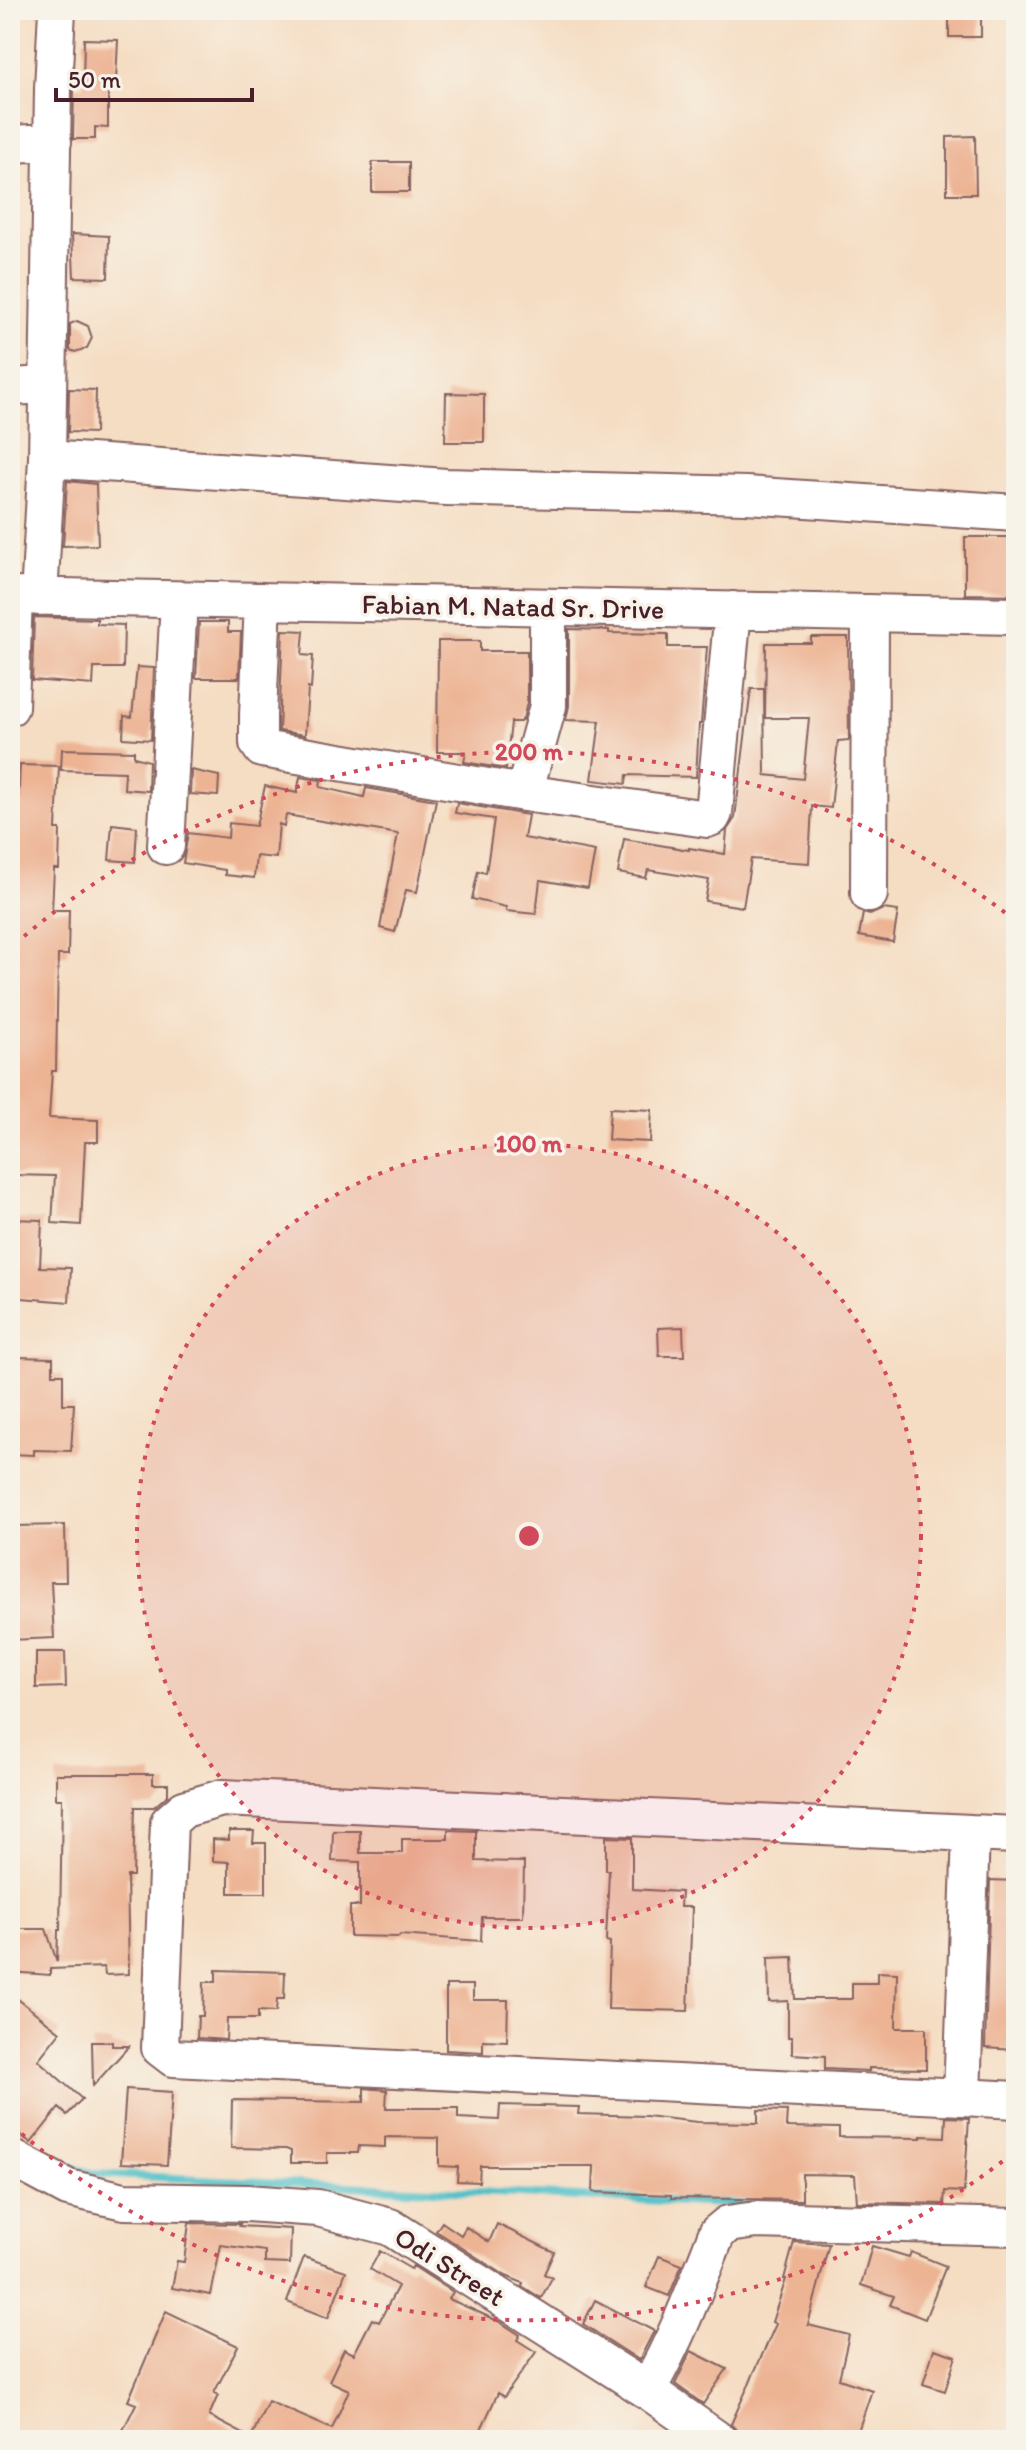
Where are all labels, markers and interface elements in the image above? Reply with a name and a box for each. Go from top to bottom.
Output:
scale bar [56,52,252,102]
text: 50 m [68,65,121,94]
street label: Fabian M. Natad Sr. Drive [361,586,665,626]
text: 200 m [495,737,564,766]
text: 100 m [496,1129,563,1158]
centre of rings [515,1522,543,1550]
street label: Odi Street [389,2219,511,2313]

